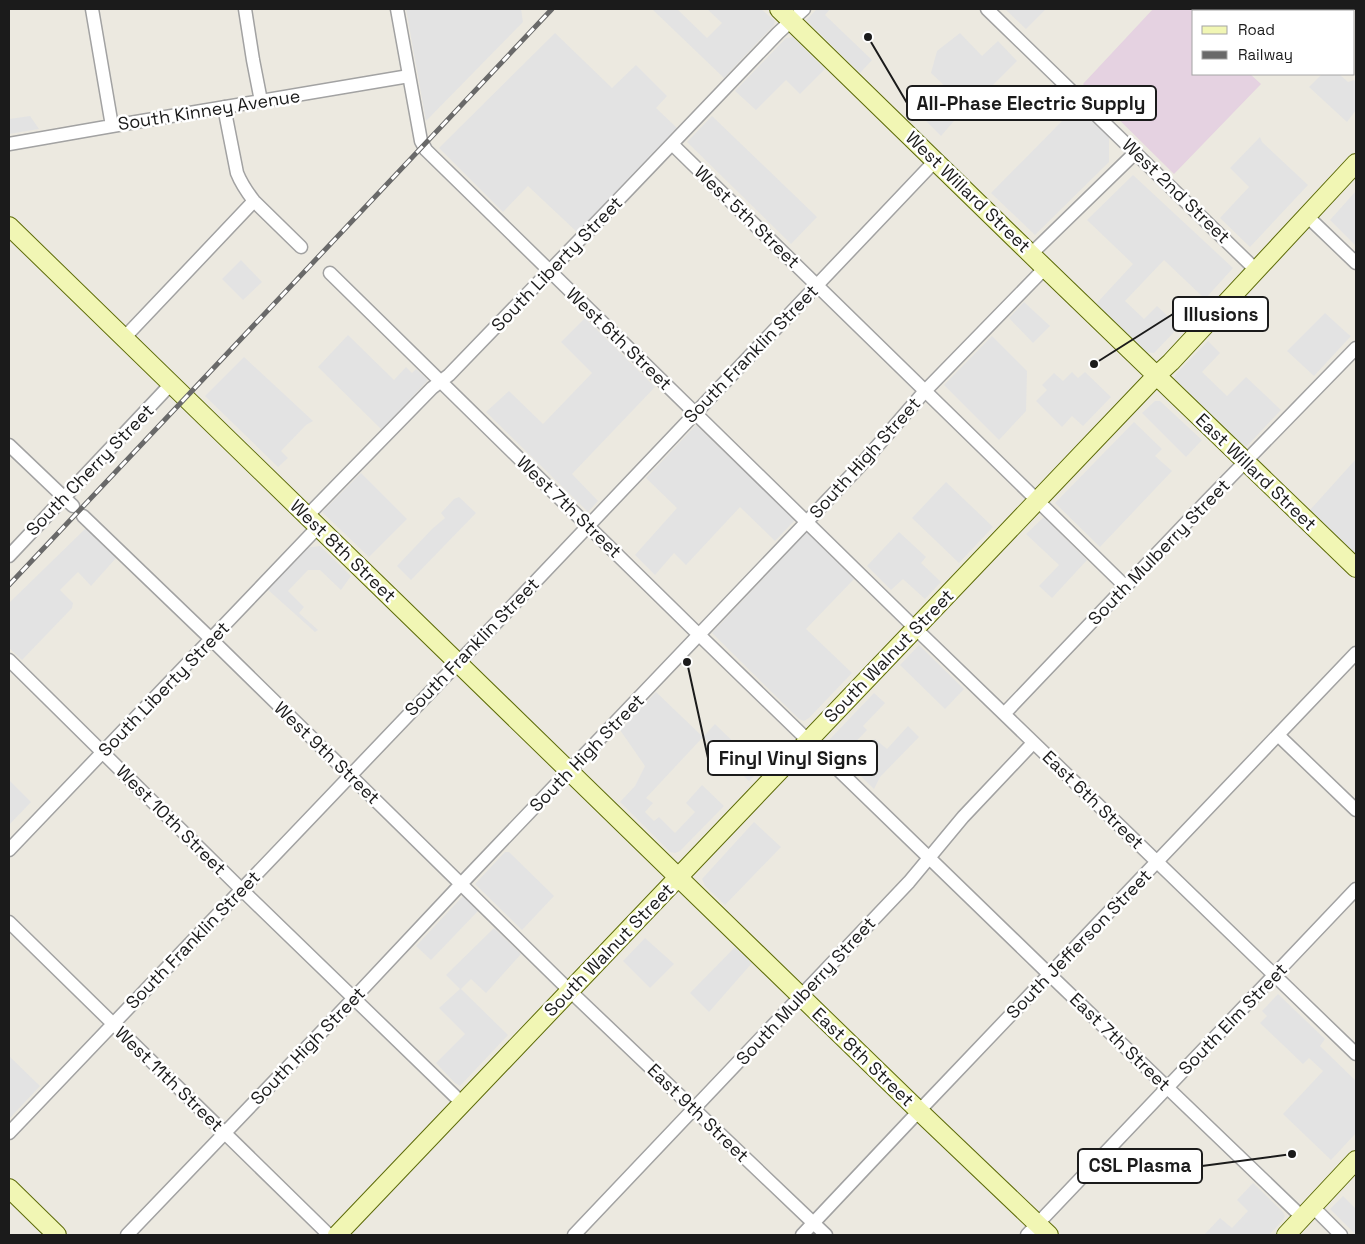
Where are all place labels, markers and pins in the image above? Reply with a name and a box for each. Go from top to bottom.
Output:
callout: All-Phase Electric Supply [907,86,1156,120]
callout: Illusions [1173,297,1268,331]
callout: Finyl Vinyl Signs [708,741,877,775]
callout: CSL Plasma [1078,1149,1202,1183]

